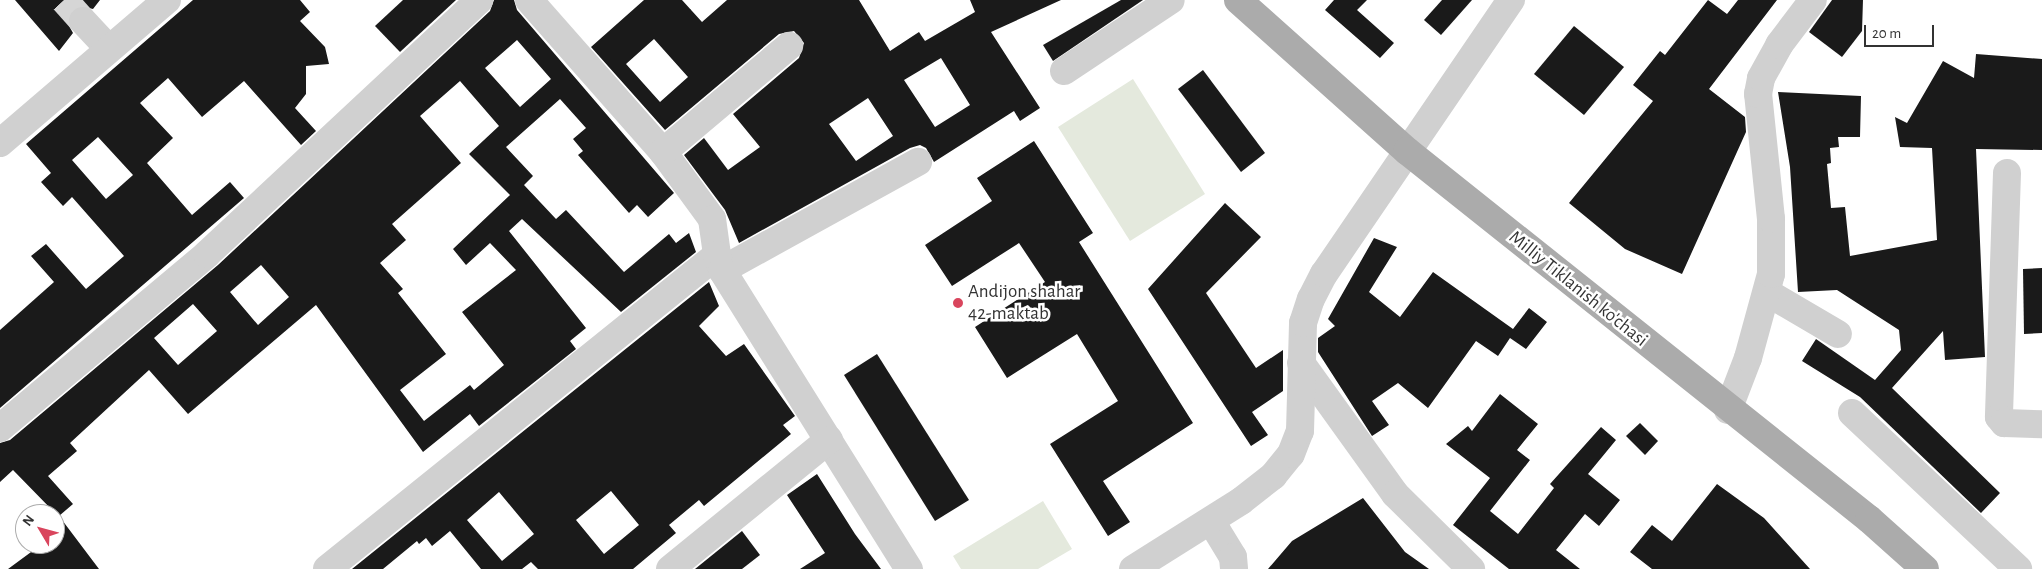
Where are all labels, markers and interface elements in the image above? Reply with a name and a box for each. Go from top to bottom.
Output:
scale bar [1867,15,1937,47]
text: 20 m [1872,26,1901,41]
street label: Milliy Tiklanish ko'chasi [1504,226,1652,352]
place label: Andijon shahar 42-maktab [968,281,1080,325]
marker: Andijon shahar 42-maktab [952,297,964,309]
north arrow [15,504,65,554]
text: N [20,512,37,529]

